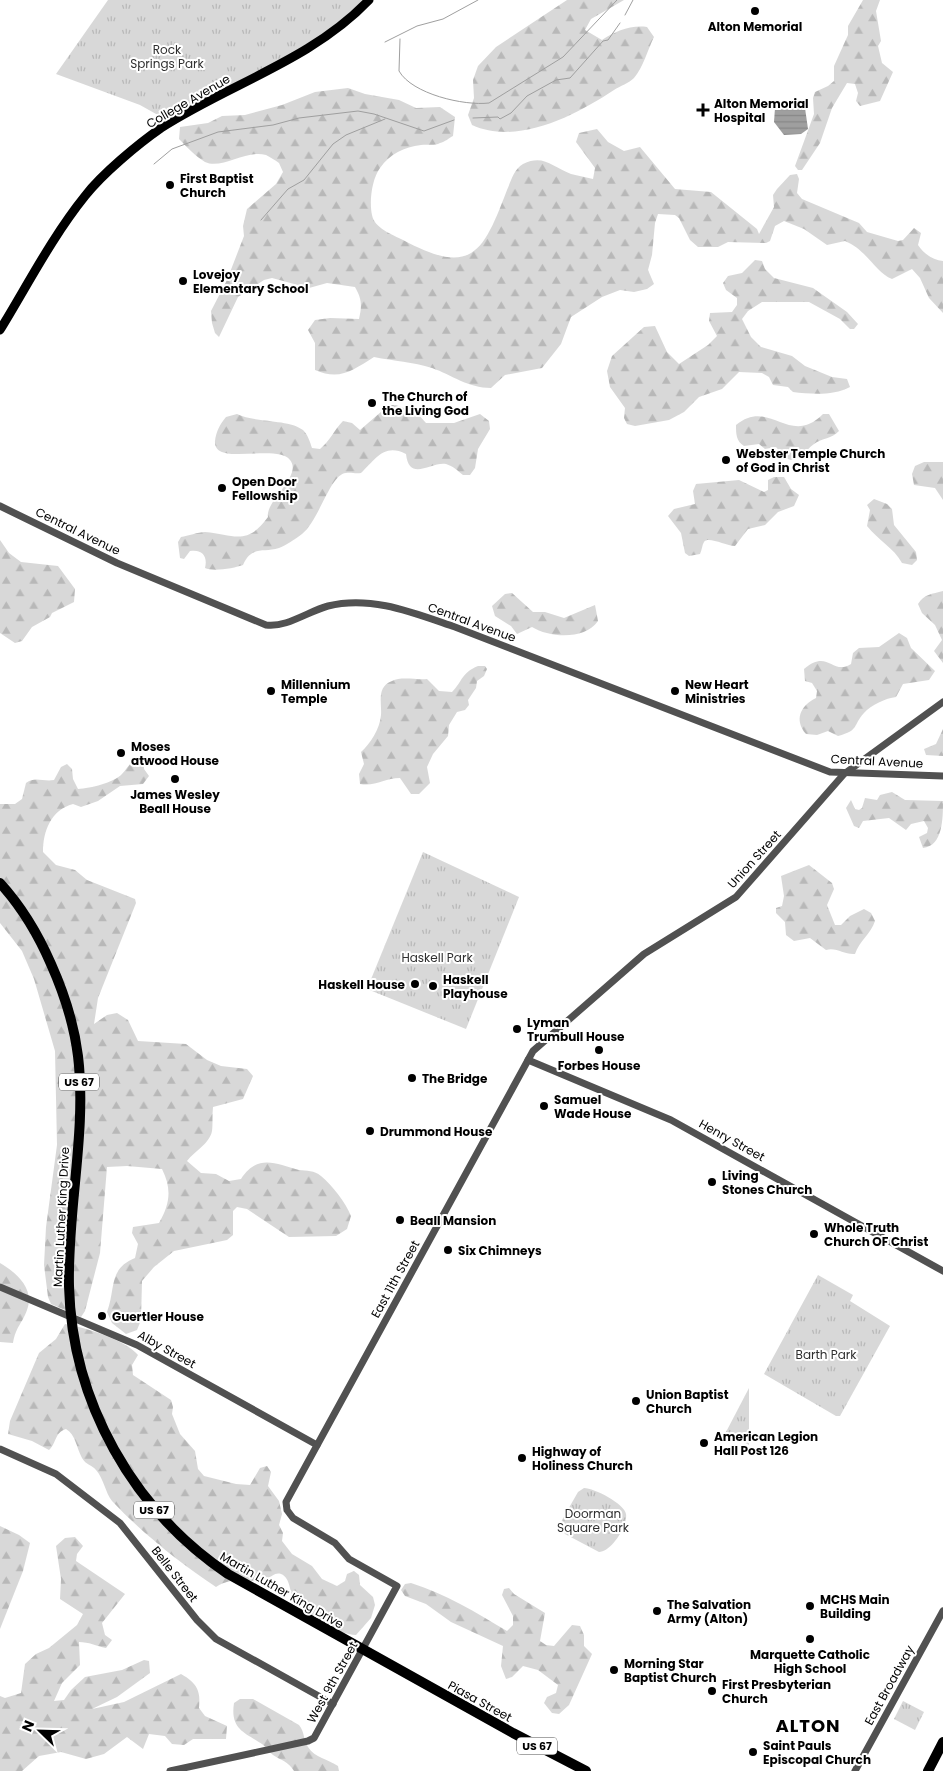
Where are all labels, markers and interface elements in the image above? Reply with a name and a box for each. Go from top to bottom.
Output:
marker: Alton Memorial [749,5,761,17]
place label: Alton Memorial [708,18,802,35]
park label: Rock Springs Park [130,41,205,72]
street label: College Avenue [143,70,233,132]
place label: Alton Memorial Hospital [714,95,809,126]
marker: Alton Memorial Hospital [696,103,710,117]
place label: First Baptist Church [180,170,254,201]
marker: First Baptist Church [164,179,176,191]
place label: Lovejoy Elementary School [193,266,308,297]
marker: Lovejoy Elementary School [177,275,189,287]
place label: The Church of the Living God [382,388,469,419]
marker: The Church of the Living God [366,397,378,409]
place label: Webster Temple Church of God in Christ [736,445,885,476]
marker: Webster Temple Church of God in Christ [720,454,732,466]
place label: Open Door Fellowship [232,473,298,504]
marker: Open Door Fellowship [216,482,228,494]
street label: Central Avenue [33,503,123,559]
street label: Central Avenue [426,598,518,646]
place label: Millennium Temple [281,676,351,707]
place label: New Heart Ministries [685,676,749,707]
marker: Millennium Temple [265,685,277,697]
marker: New Heart Ministries [669,685,681,697]
place label: Moses atwood House [131,738,220,769]
marker: Moses atwood House [115,747,127,759]
street label: Central Avenue [830,750,924,772]
marker: James Wesley Beall House [169,773,181,785]
place label: James Wesley Beall House [130,786,220,817]
street label: Union Street [723,826,785,892]
park label: Haskell Park [401,949,473,966]
place label: Haskell Playhouse [443,971,508,1002]
place label: Haskell House [318,976,406,993]
marker: Haskell House [409,978,421,990]
marker: Haskell Playhouse [427,980,439,992]
place label: Lyman Trumbull House [527,1014,625,1045]
marker: Lyman Trumbull House [511,1023,523,1035]
marker: Forbes House [593,1044,605,1056]
place label: Forbes House [558,1057,641,1074]
place label: The Bridge [422,1070,488,1087]
marker: The Bridge [406,1072,418,1084]
road number: US 67 [59,1074,99,1090]
place label: Samuel Wade House [554,1091,632,1122]
marker: Samuel Wade House [538,1100,550,1112]
street label: Henry Street [696,1115,768,1165]
place label: Drummond House [380,1123,493,1140]
marker: Drummond House [364,1125,376,1137]
street label: Martin Luther King Drive [49,1146,73,1288]
place label: Living Stones Church [722,1167,812,1198]
marker: Living Stones Church [706,1176,718,1188]
place label: Beall Mansion [410,1212,496,1229]
marker: Beall Mansion [394,1214,406,1226]
place label: Whole Truth Church OF Christ [824,1219,928,1250]
marker: Whole Truth Church OF Christ [808,1228,820,1240]
street label: East 11th Street [367,1237,423,1321]
place label: Six Chimneys [458,1242,542,1259]
marker: Six Chimneys [442,1244,454,1256]
place label: Guertler House [112,1308,204,1325]
marker: Guertler House [96,1310,108,1322]
street label: Alby Street [135,1326,199,1372]
park label: Barth Park [796,1346,857,1363]
place label: Union Baptist Church [646,1386,729,1417]
marker: Union Baptist Church [630,1395,642,1407]
place label: American Legion Hall Post 126 [714,1428,818,1459]
marker: American Legion Hall Post 126 [698,1437,710,1449]
place label: Highway of Holiness Church [532,1443,633,1474]
marker: Highway of Holiness Church [516,1452,528,1464]
road number: US 67 [134,1502,174,1518]
park label: Doorman Square Park [557,1505,630,1536]
street label: Belle Street [148,1543,202,1605]
street label: Martin Luther King Drive [217,1548,347,1632]
place label: MCHS Main Building [820,1591,890,1622]
place label: The Salvation Army (Alton) [667,1596,751,1627]
marker: MCHS Main Building [804,1600,816,1612]
marker: The Salvation Army (Alton) [651,1605,663,1617]
marker: Marquette Catholic High School [804,1633,816,1645]
street label: West 9th Street [303,1638,361,1726]
street label: East Broadway [860,1642,918,1728]
place label: Marquette Catholic High School [750,1646,870,1677]
place label: Morning Star Baptist Church [624,1655,717,1686]
marker: Morning Star Baptist Church [608,1664,620,1676]
street label: Piasa Street [445,1676,515,1726]
place label: First Presbyterian Church [722,1676,831,1707]
marker: First Presbyterian Church [706,1685,718,1697]
north arrow [15,1706,65,1756]
district label: ALTON [775,1713,841,1738]
text: N [17,1717,39,1735]
place label: Saint Pauls Episcopal Church [763,1737,871,1768]
road number: US 67 [517,1738,557,1754]
marker: Saint Pauls Episcopal Church [747,1746,759,1758]

